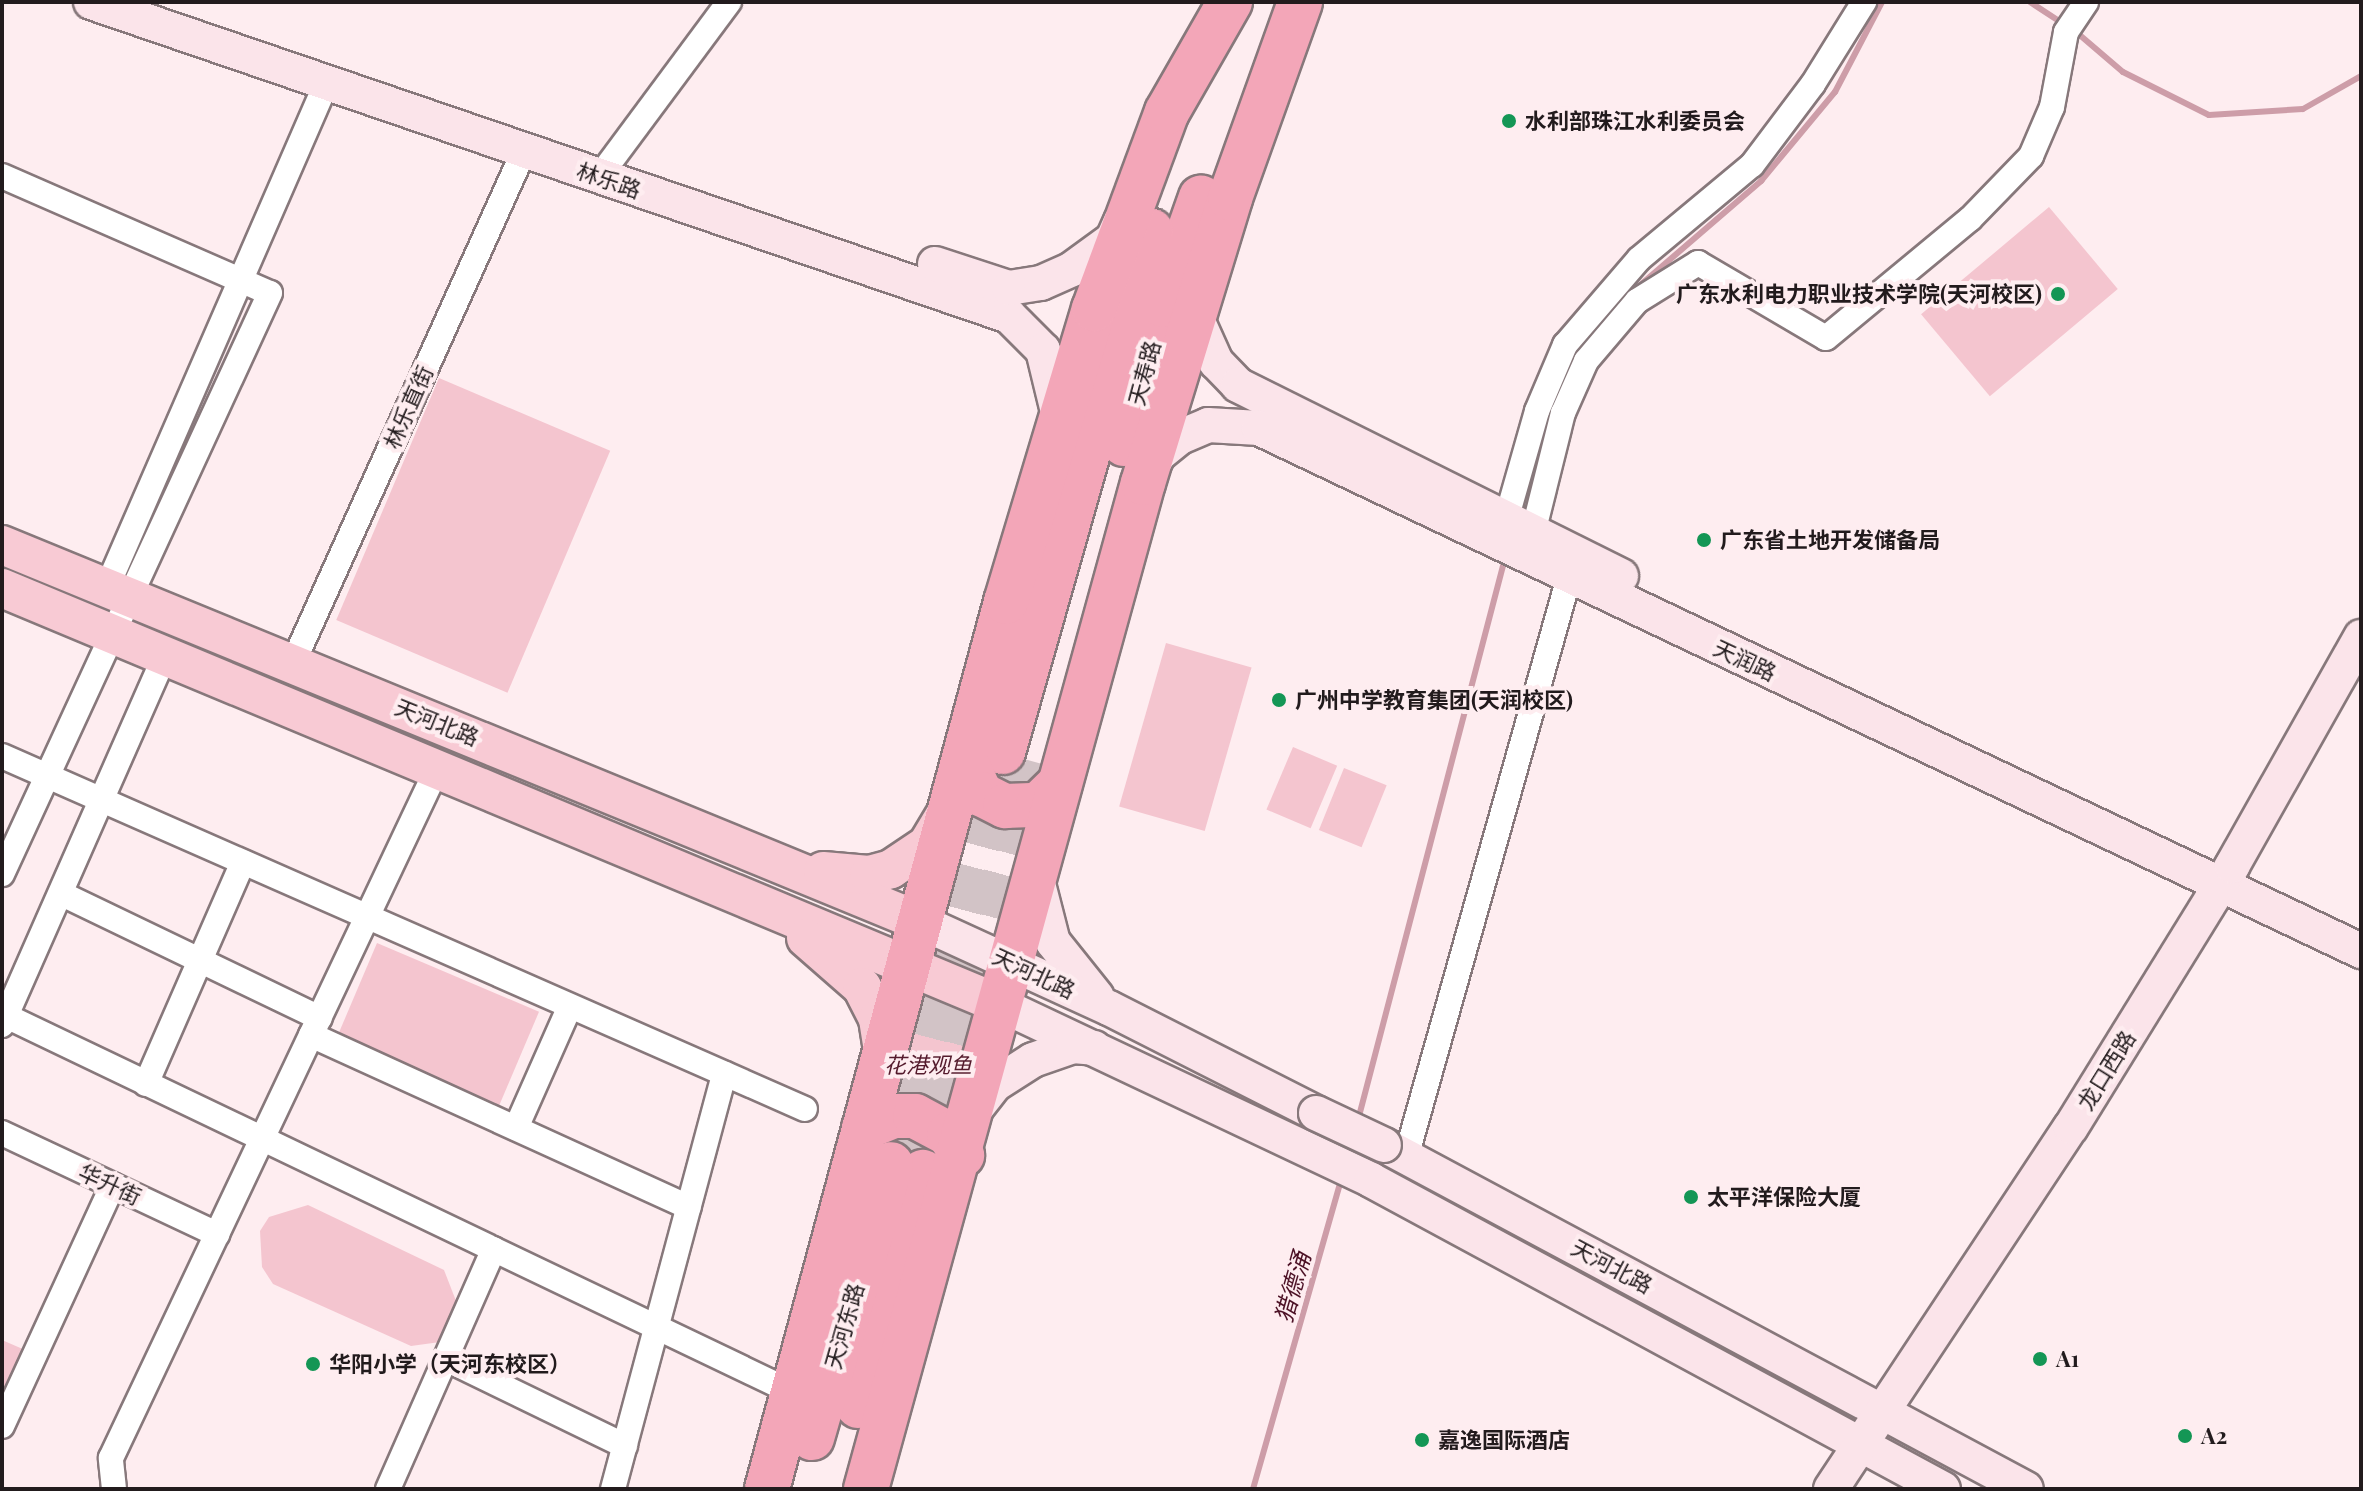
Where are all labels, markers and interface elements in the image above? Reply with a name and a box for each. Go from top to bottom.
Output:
place label: 水利部珠江水利委员会 [1525,108,1745,134]
marker: 水利部珠江水利委员会 [1500,112,1518,130]
street label: 林乐路 [574,157,644,203]
place label: 广东水利电力职业技术学院(天河校区) [1676,281,2042,307]
marker: 广东水利电力职业技术学院(天河校区) [2049,285,2067,303]
street label: 天寿路 [1123,338,1165,408]
street label: 林乐直街 [378,361,438,453]
place label: 广东省土地开发储备局 [1720,527,1940,553]
marker: 广东省土地开发储备局 [1695,531,1713,549]
street label: 天润路 [1710,634,1780,686]
place label: 广州中学教育集团(天润校区) [1295,687,1573,713]
marker: 广州中学教育集团(天润校区) [1270,691,1288,709]
street label: 天河北路 [391,693,483,751]
street label: 天河北路 [989,942,1079,1004]
street label: 龙口西路 [2071,1026,2141,1114]
park label: 花港观鱼 [884,1052,972,1078]
street label: 华升街 [75,1158,145,1210]
place label: 太平洋保险大厦 [1707,1184,1861,1210]
marker: 太平洋保险大厦 [1682,1188,1700,1206]
street label: 天河北路 [1567,1234,1657,1298]
water label: 猎德涌 [1268,1248,1316,1326]
street label: 天河东路 [819,1280,869,1372]
place label: A1 [2056,1346,2079,1372]
marker: A1 [2031,1350,2049,1368]
place label: 华阳小学（天河东校区） [329,1351,571,1377]
marker: 华阳小学（天河东校区） [304,1355,322,1373]
place label: A2 [2201,1423,2227,1449]
place label: 嘉逸国际酒店 [1438,1427,1570,1453]
marker: A2 [2176,1427,2194,1445]
marker: 嘉逸国际酒店 [1413,1431,1431,1449]

